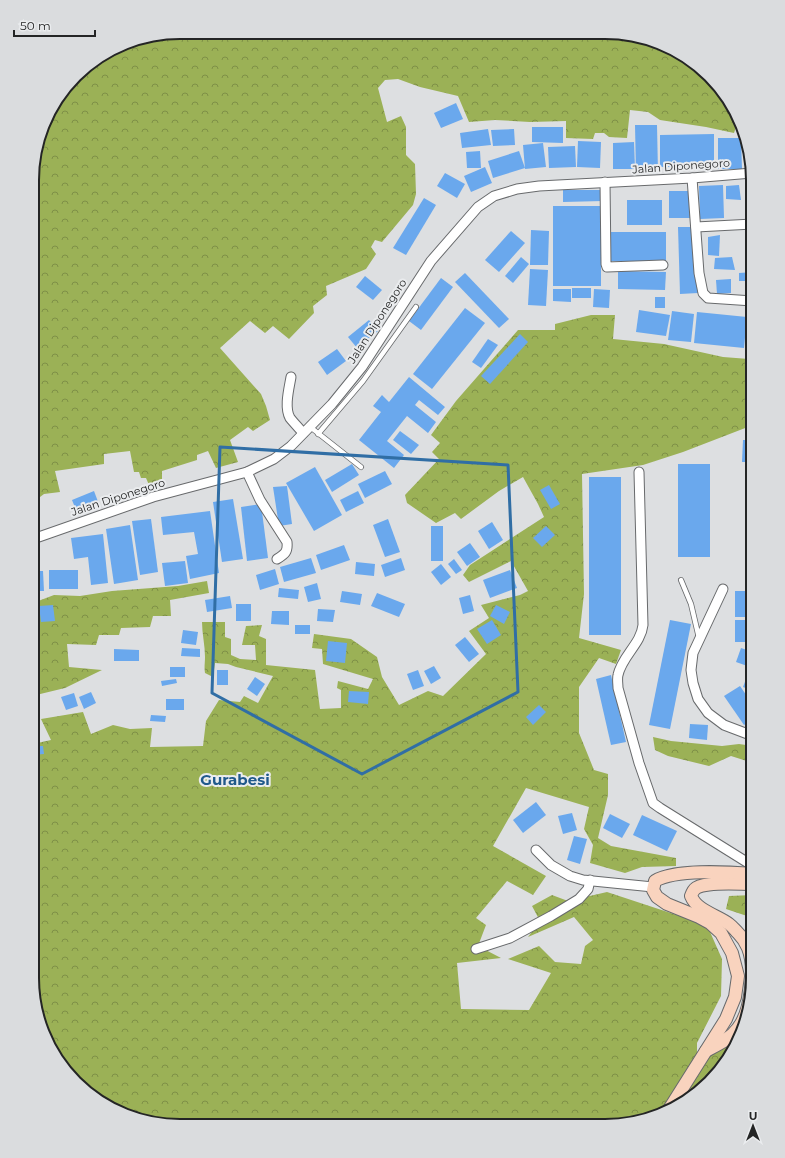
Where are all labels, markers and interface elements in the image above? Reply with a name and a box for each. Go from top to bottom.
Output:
scale bar [14,12,95,38]
text: 50 m [20,18,51,33]
street label: Jalan Diponegoro [631,156,730,176]
street label: Jalan Diponegoro [344,276,410,367]
street label: Jalan Diponegoro [68,475,167,519]
district label: Gurabesi [200,770,270,789]
north arrow [733,1106,773,1146]
text: U [749,1109,757,1123]

